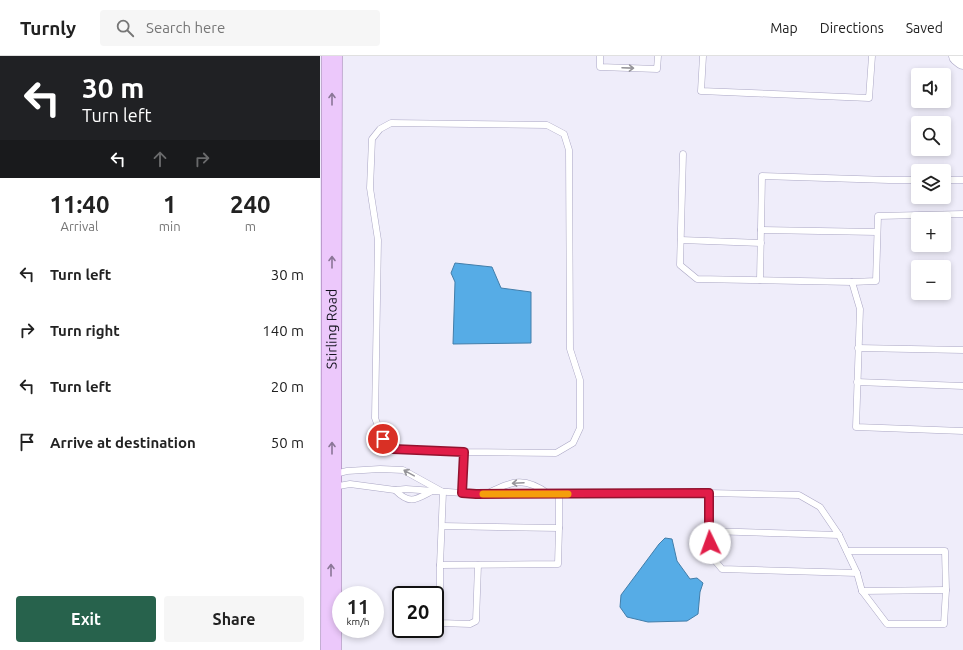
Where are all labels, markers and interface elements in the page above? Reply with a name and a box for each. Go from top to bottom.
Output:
search box [100,10,380,46]
text: Turnly [20,17,76,39]
icon: search [114,17,136,39]
text: Search here [146,19,225,36]
text: Map [770,20,798,36]
text: Directions [820,20,884,36]
text: Saved [906,20,943,36]
one-way arrow [621,64,634,72]
map controls [911,68,951,300]
button: sound [911,68,951,108]
icon: left [16,72,68,124]
text: 30 m [82,72,144,103]
one-way arrow [328,93,336,106]
text: Turn left [82,105,152,125]
button: search [911,116,951,156]
icon: left [107,148,129,170]
icon: ahead [149,148,171,170]
icon: right [191,148,213,170]
button: layers [911,164,951,204]
text: 11:40 [49,191,109,218]
text: 1 [163,191,176,218]
text: 240 [230,191,271,218]
button: + [911,212,951,252]
text: Arrival [60,219,98,233]
text: min [159,219,181,233]
text: m [245,219,256,233]
one-way arrow [328,256,336,269]
button: − [911,260,951,300]
icon: left [16,263,38,285]
text: Turn left [50,266,111,283]
text: 30 m [271,266,304,283]
street label: Stirling Road [323,289,340,369]
icon: right [16,319,38,341]
text: Turn right [50,322,120,339]
text: 140 m [262,322,304,339]
icon: left [16,375,38,397]
text: Turn left [50,378,111,395]
text: 20 m [271,378,304,395]
pin [366,422,400,456]
icon: arrive [372,428,394,450]
icon: arrive [16,431,38,453]
text: Arrive at destination [50,434,196,451]
text: 50 m [271,434,304,451]
one-way arrow [328,442,336,455]
one-way arrow [403,469,415,476]
one-way arrow [512,479,525,487]
position arrow [689,522,731,564]
one-way arrow [327,564,335,577]
speed limit sign: 20 [392,586,444,638]
text: 11 [347,595,369,618]
button: Exit [16,596,156,642]
button: Share [164,596,304,642]
text: km/h [346,616,370,627]

